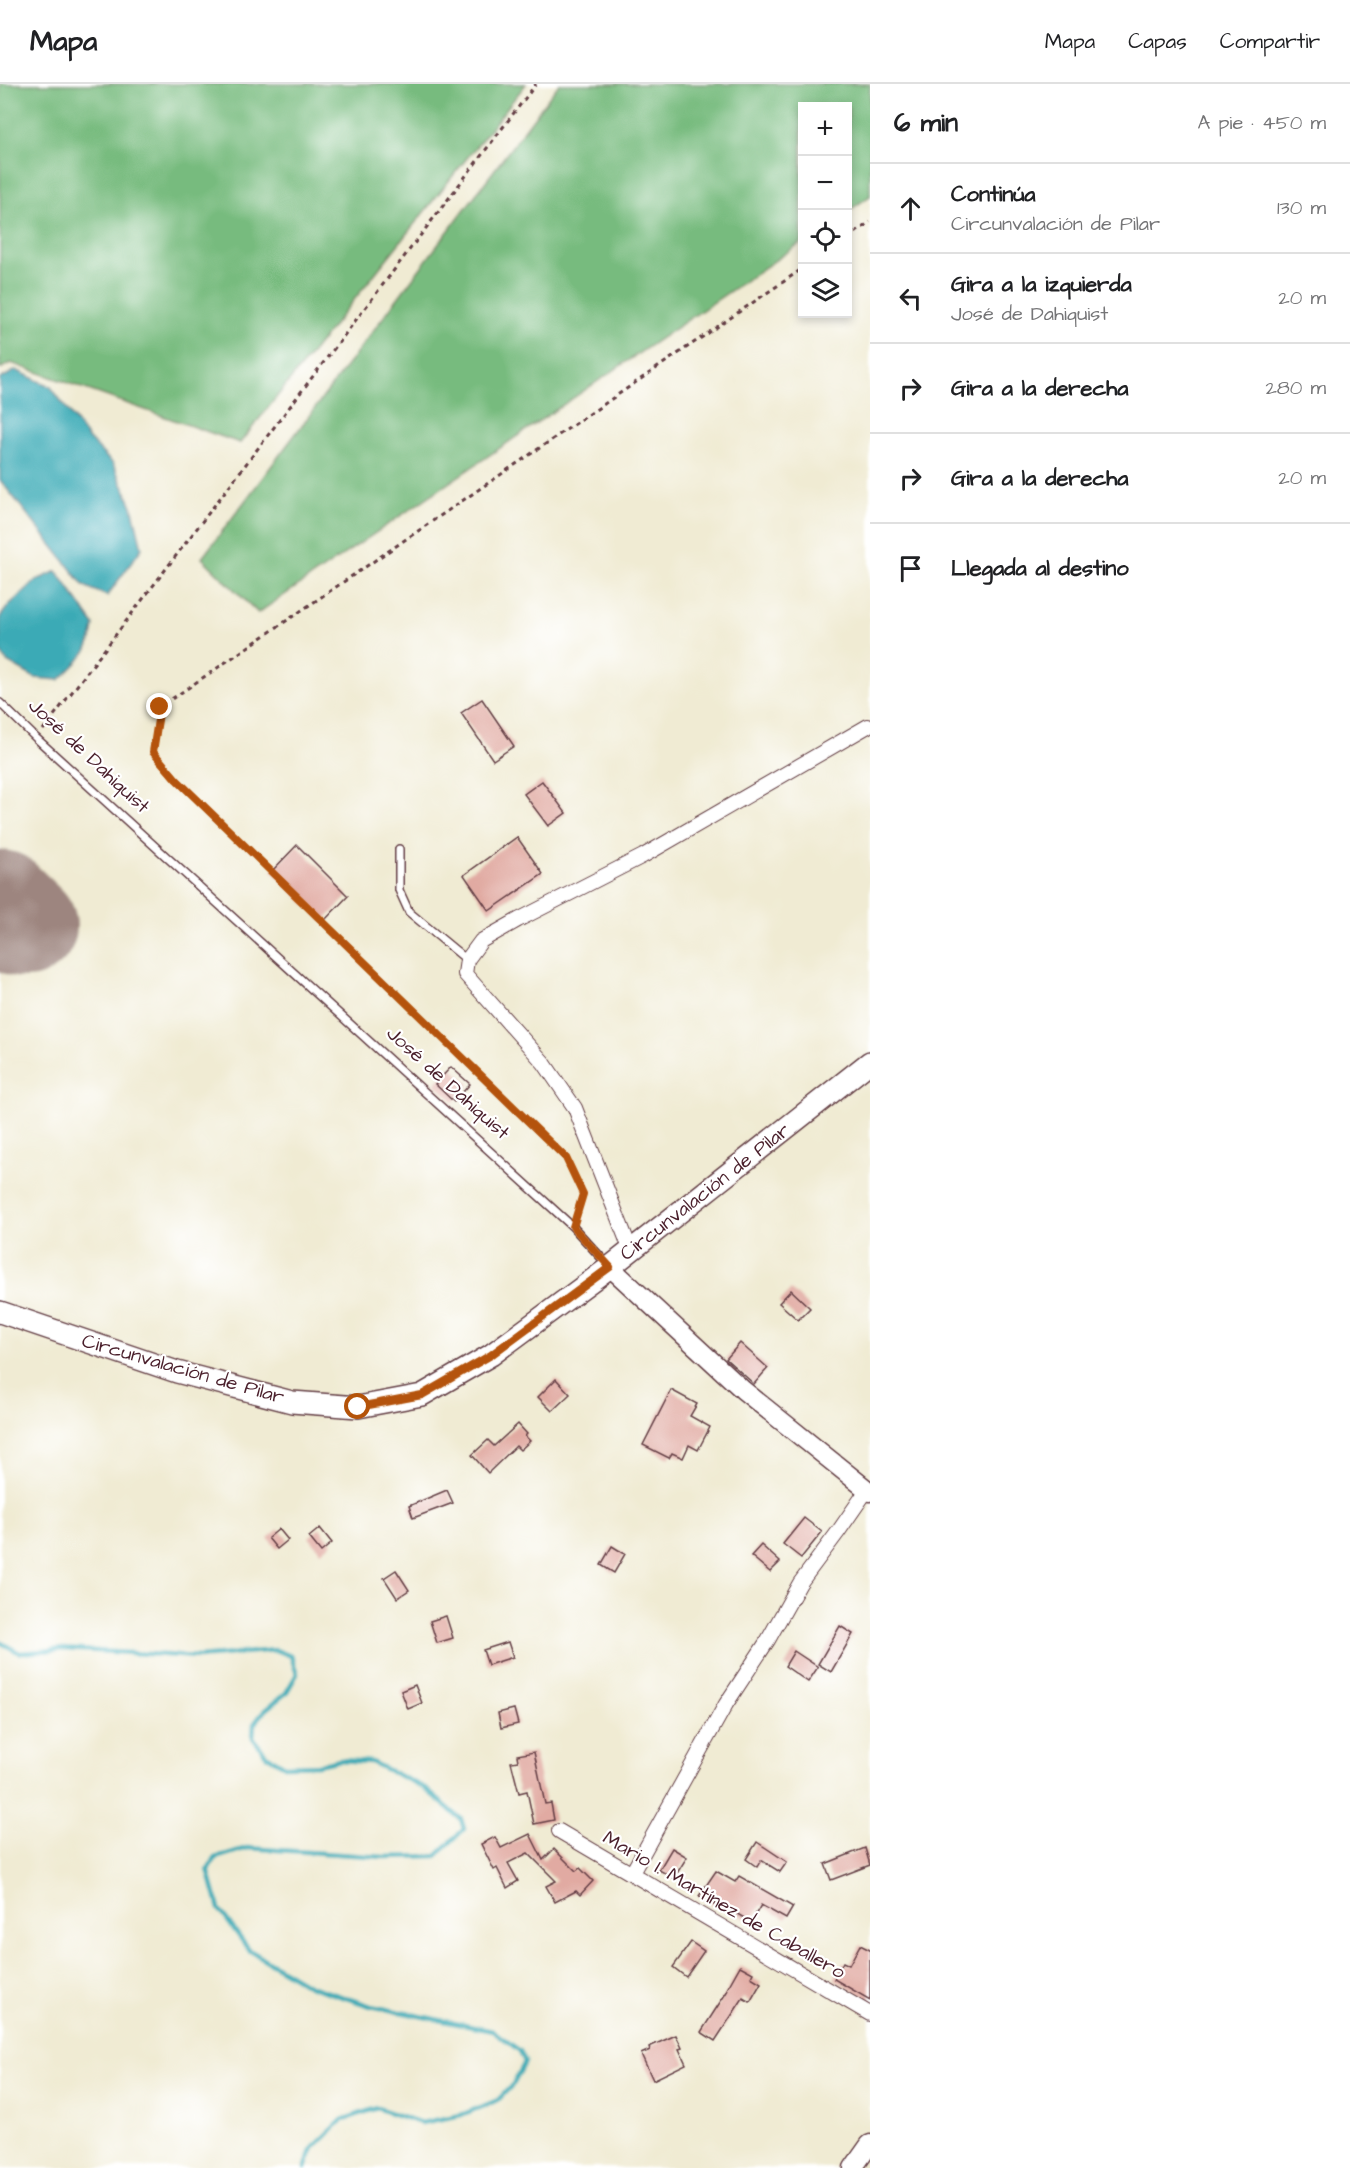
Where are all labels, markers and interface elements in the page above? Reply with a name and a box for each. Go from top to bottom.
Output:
text: Mapa [30,22,97,61]
text: Mapa [1045,27,1095,56]
text: Capas [1128,27,1187,56]
text: Compartir [1220,27,1320,56]
map controls [798,102,852,318]
button: + [798,102,852,156]
text: 6 min [894,105,958,141]
text: A pie · 450 m [1197,109,1326,137]
button: − [798,156,852,210]
text: Continúa [951,179,1036,210]
icon: ahead [894,192,927,225]
text: 130 m [1277,194,1326,222]
button: locate [798,210,852,264]
text: Circunvalación de Pilar [951,210,1160,238]
button: layers [798,264,852,318]
text: Gira a la izquierda [951,269,1132,300]
icon: left [894,282,927,315]
text: 20 m [1278,284,1326,312]
text: José de Dahiquist [951,300,1108,328]
icon: right [894,372,927,405]
text: Gira a la derecha [951,373,1128,404]
text: 280 m [1265,374,1326,402]
icon: right [894,462,927,495]
text: Gira a la derecha [951,463,1128,494]
text: 20 m [1278,464,1326,492]
icon: arrive [894,552,927,585]
text: Llegada al destino [951,553,1129,584]
street label: José de Dahiquist [22,692,156,820]
route end [146,693,172,719]
street label: José de Dahiquist [380,1020,516,1146]
street label: Circunvalación de Pilar [614,1117,796,1267]
street label: Circunvalación de Pilar [79,1327,287,1411]
route start [344,1393,370,1419]
street label: Mario I. Martínez de Caballero [598,1824,850,1986]

